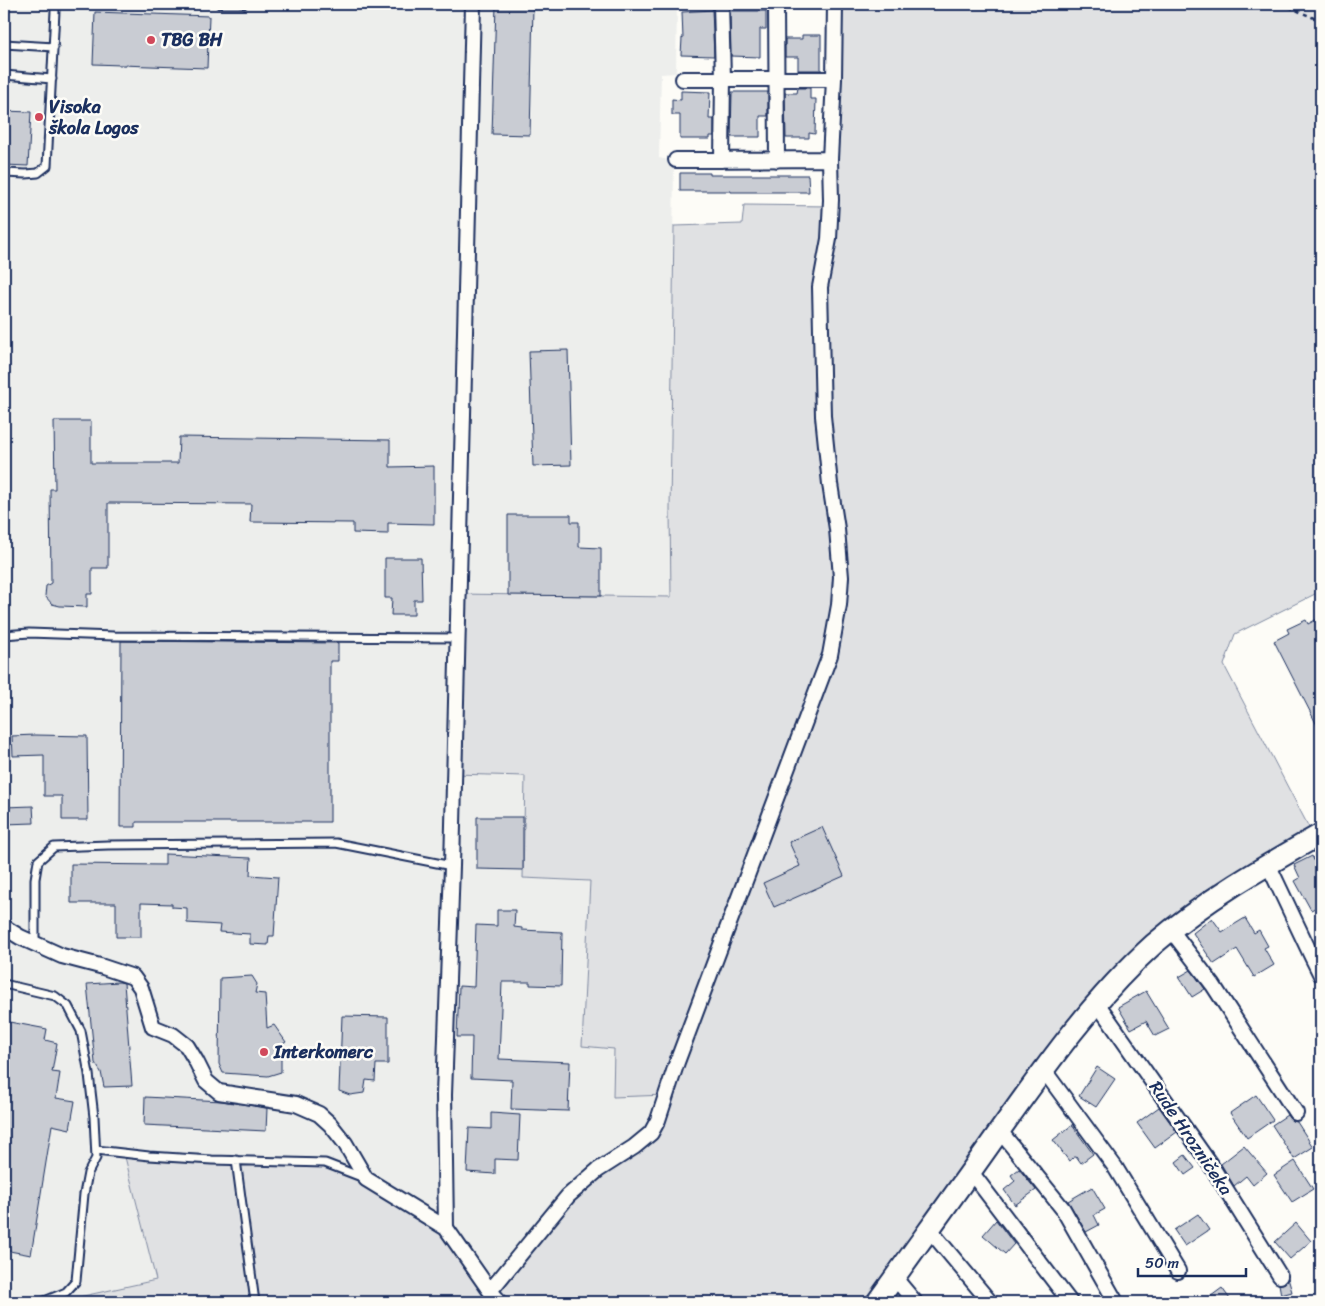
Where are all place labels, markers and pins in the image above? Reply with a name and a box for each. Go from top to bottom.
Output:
place label: TBG BH [161,24,223,56]
marker: TBG BH [145,34,157,46]
place label: Visoka škola Logos [48,91,139,144]
marker: Visoka škola Logos [33,111,45,123]
place label: Interkomerc [273,1036,374,1068]
marker: Interkomerc [258,1046,270,1058]

